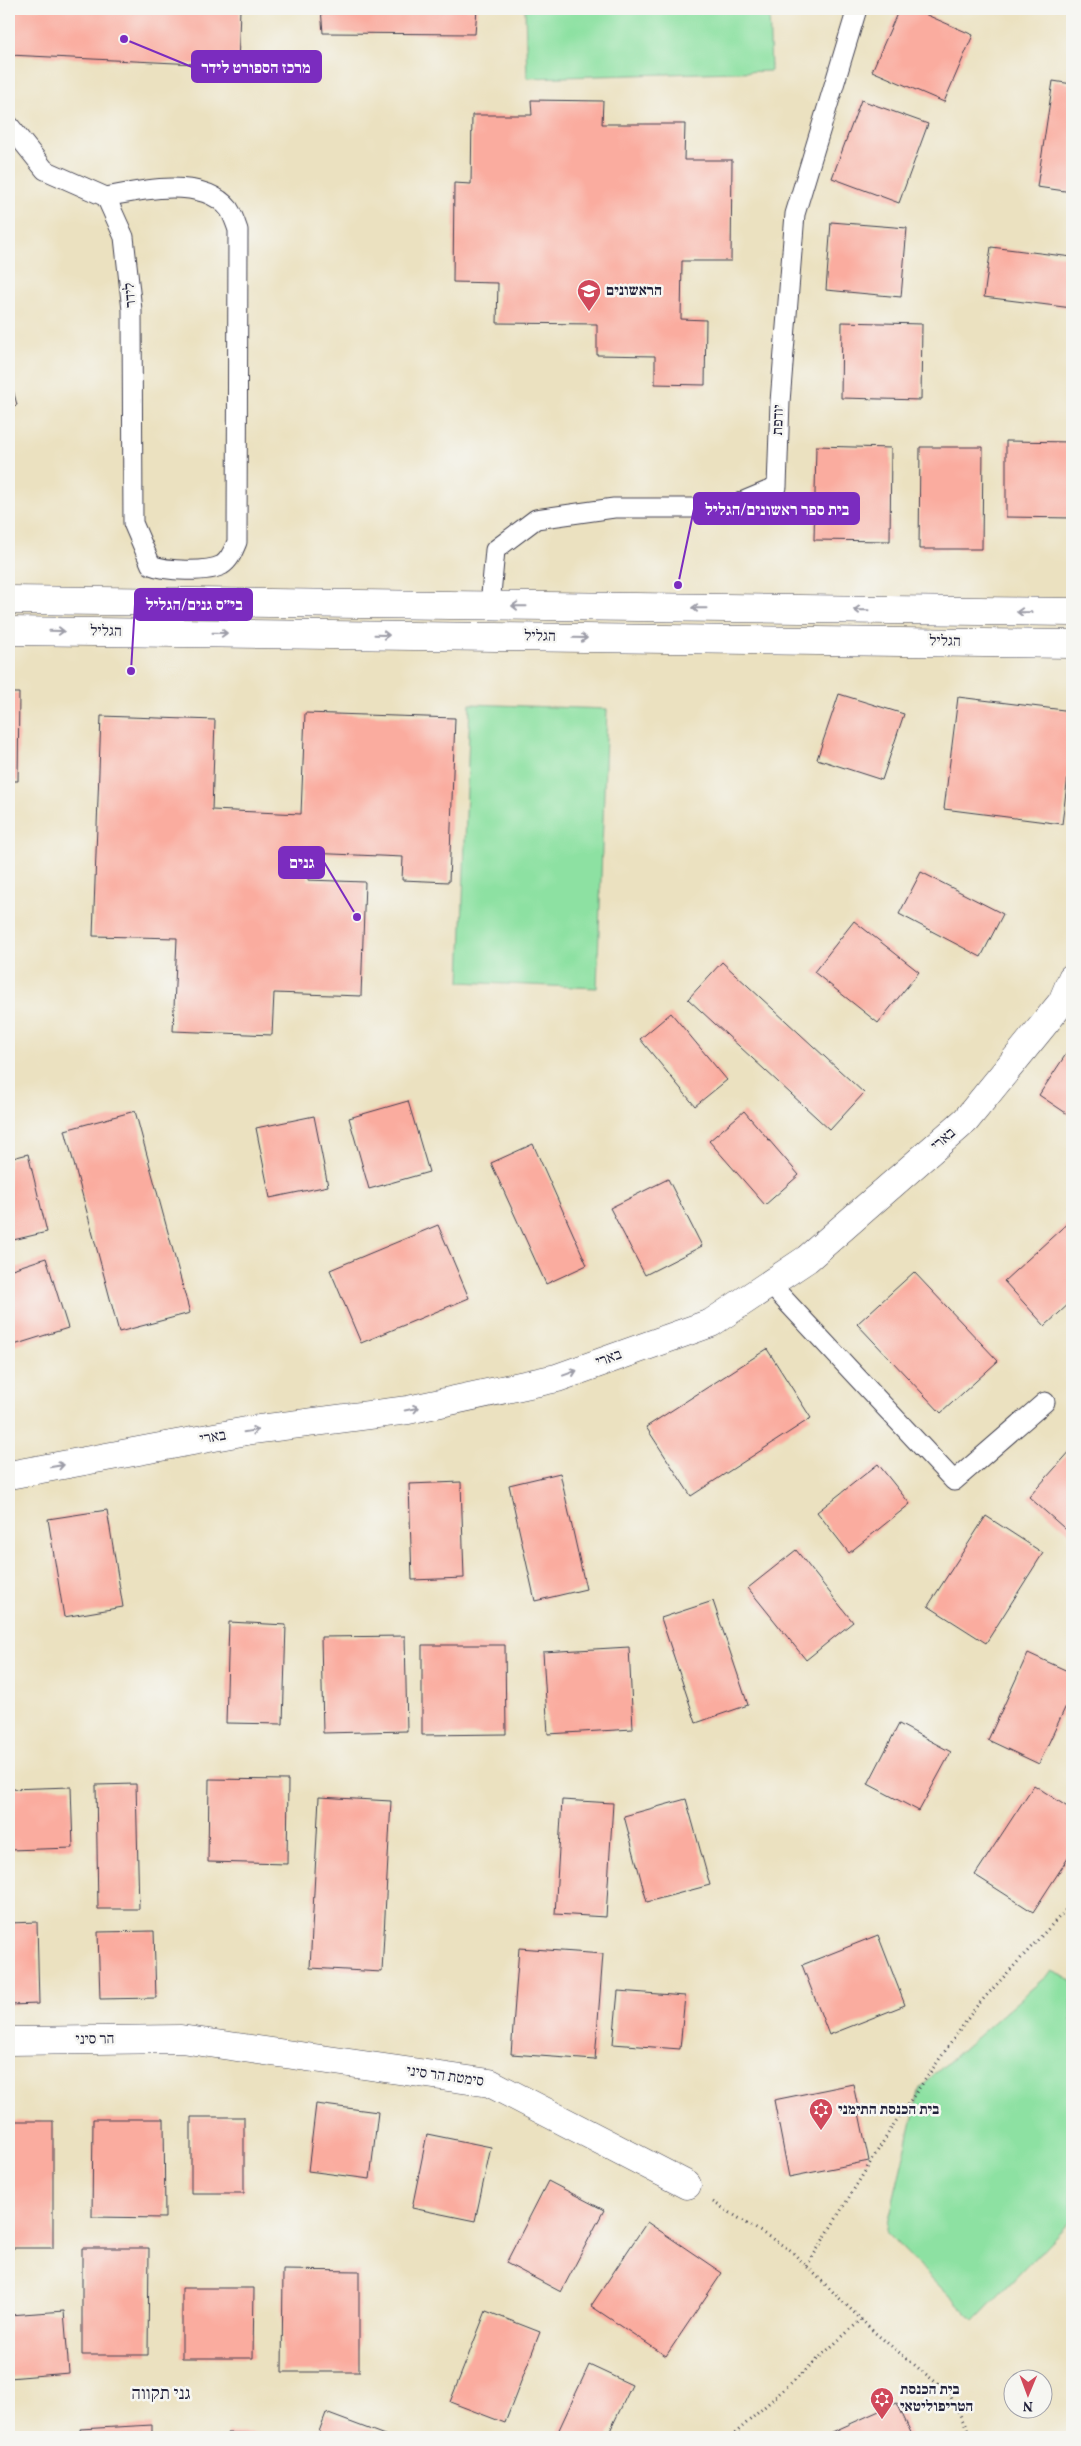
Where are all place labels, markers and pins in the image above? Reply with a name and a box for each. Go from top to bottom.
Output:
callout: מרכז הספורט לידר [192,51,321,82]
school or university icon: הראשונים [576,278,602,312]
place label: הראשונים [606,281,662,302]
callout: בית ספר ראשונים/הגליל [694,493,859,524]
callout: בי״ס גנים/הגליל [135,589,252,620]
callout: גנים [279,847,324,878]
synagogue icon: בית הכנסת התימני [808,2097,834,2131]
place label: בית הכנסת התימני [838,2100,939,2121]
place label: בית הכנסת הטריפוליטאי [900,2380,973,2418]
synagogue icon: בית הכנסת הטריפוליטאי [869,2386,895,2420]

